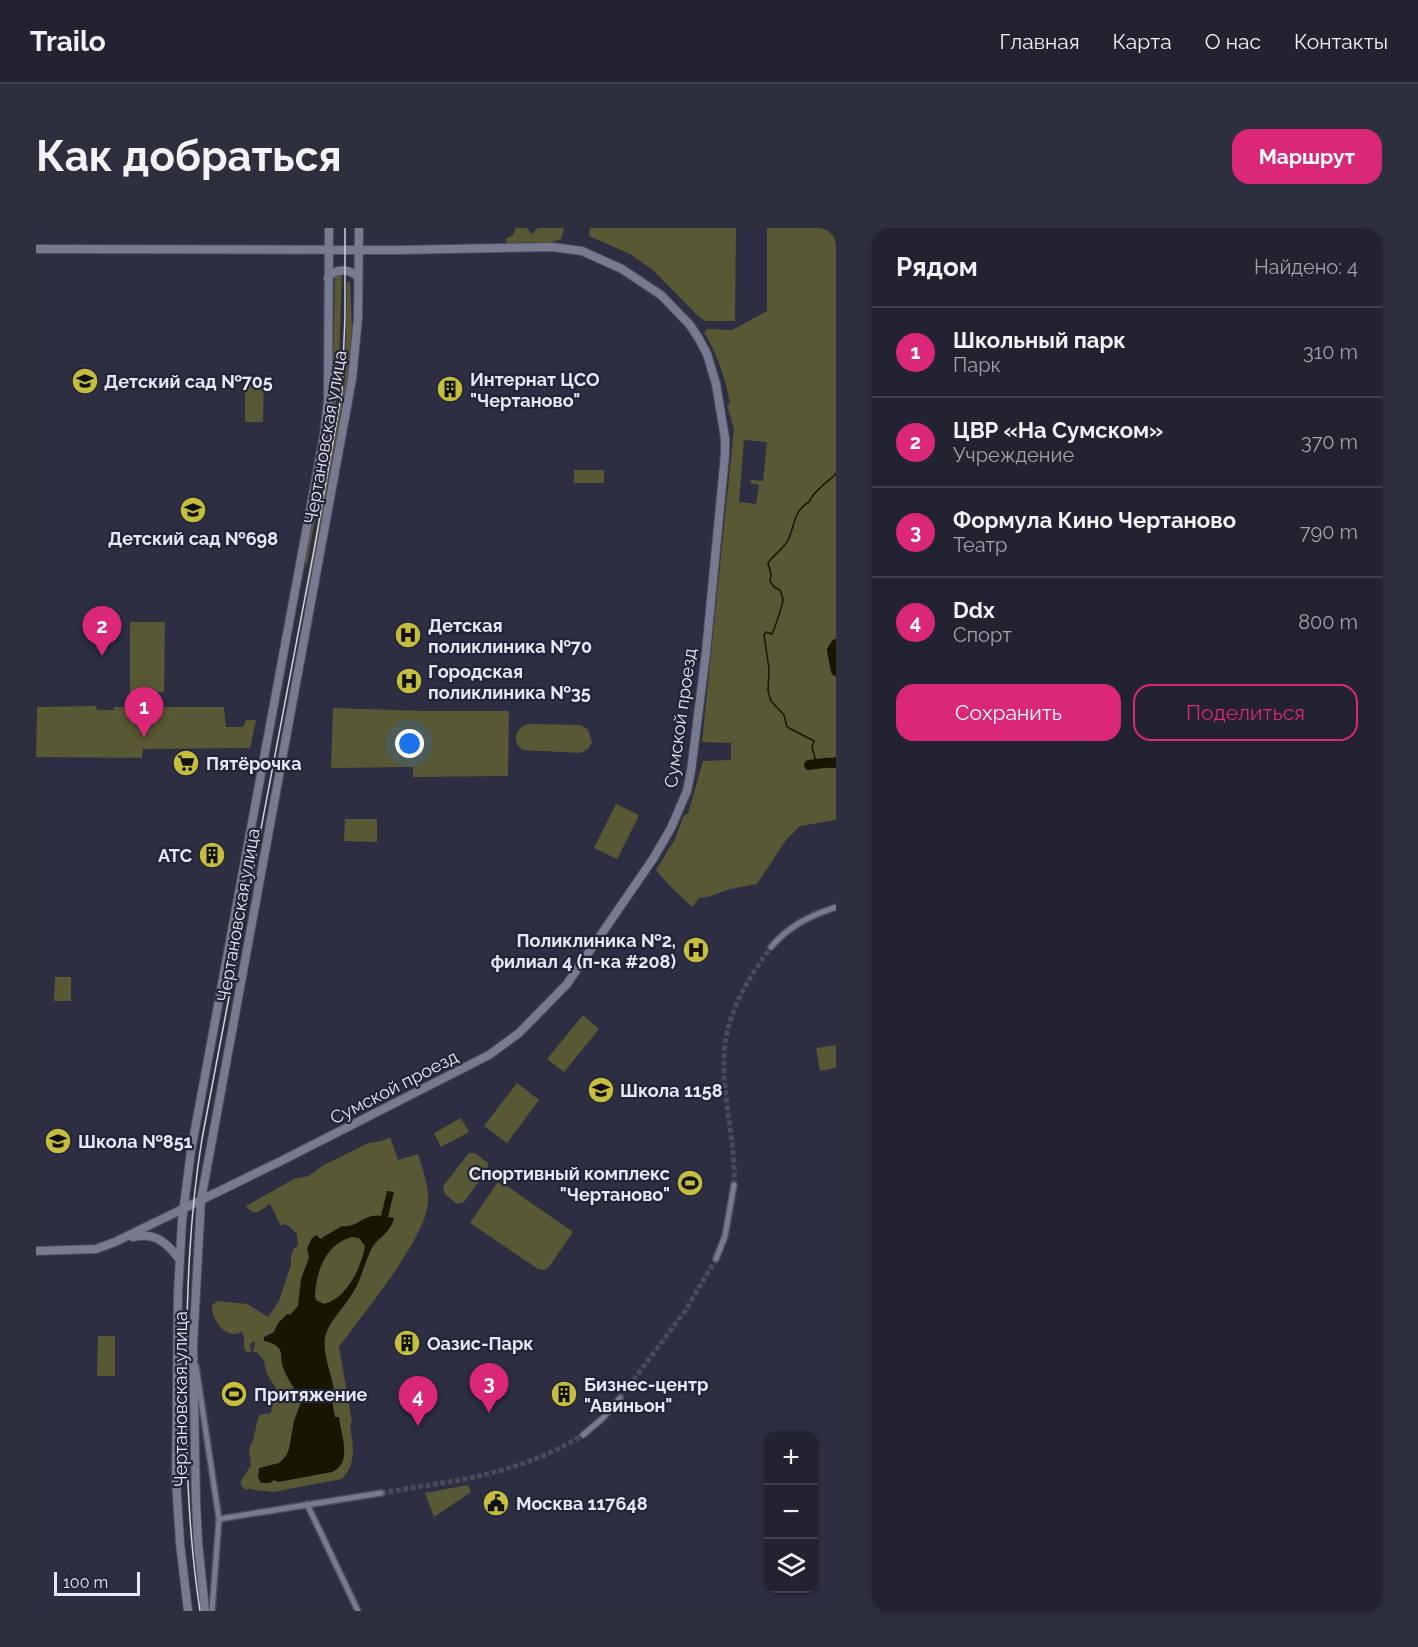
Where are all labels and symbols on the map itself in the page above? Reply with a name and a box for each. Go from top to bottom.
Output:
street label: Чертановская улица [299,349,351,525]
school or university icon: Детский сад №705 [70,366,100,396]
place label: Интернат ЦСО "Чертаново" [470,369,600,411]
place label: Детский сад №705 [104,371,273,392]
building icon: Интернат ЦСО "Чертаново" [435,374,465,404]
school or university icon: Детский сад №698 [178,495,208,525]
place label: Детский сад №698 [108,528,278,549]
pin: 2 [82,606,122,656]
place label: Детская поликлиника №70 [428,615,592,657]
hospital icon: Детская поликлиника №70 [393,620,423,650]
street label: Сумской проезд [660,647,700,789]
place label: Городская поликлиника №35 [428,661,591,703]
hospital icon: Городская поликлиника №35 [394,666,424,696]
pin: 1 [124,688,164,737]
your location [395,729,424,758]
supermarket icon: Пятёрочка [171,748,201,778]
place label: Пятёрочка [206,753,302,774]
street label: Чертановская улица [212,827,264,1003]
building icon: АТС [197,840,227,870]
place label: АТС [158,845,192,866]
place label: Поликлиника №2, филиал 4 (п-ка #208) [491,930,676,972]
hospital icon: Поликлиника №2, филиал 4 (п-ка #208) [681,935,711,965]
street label: Сумской проезд [327,1046,461,1128]
school or university icon: Школа 1158 [586,1075,616,1105]
place label: Школа 1158 [620,1080,723,1101]
school or university icon: Школа №851 [43,1126,73,1156]
place label: Школа №851 [78,1131,193,1152]
place label: Спортивный комплекс "Чертаново" [469,1163,670,1205]
sports icon: Спортивный комплекс "Чертаново" [675,1168,705,1198]
street label: Чертановская улица [170,1311,191,1487]
building icon: Оазис-Парк [392,1328,422,1358]
place label: Оазис-Парк [427,1333,534,1354]
pin: 3 [470,1364,508,1413]
place label: Бизнес-центр "Авиньон" [584,1374,708,1416]
pin: 4 [398,1376,437,1426]
sports icon: Притяжение [219,1379,249,1409]
building icon: Бизнес-центр "Авиньон" [549,1379,579,1409]
place label: Притяжение [254,1384,368,1405]
public building icon: Москва 117648 [481,1488,511,1518]
place label: Москва 117648 [516,1493,648,1514]
scale bar [54,1569,140,1596]

